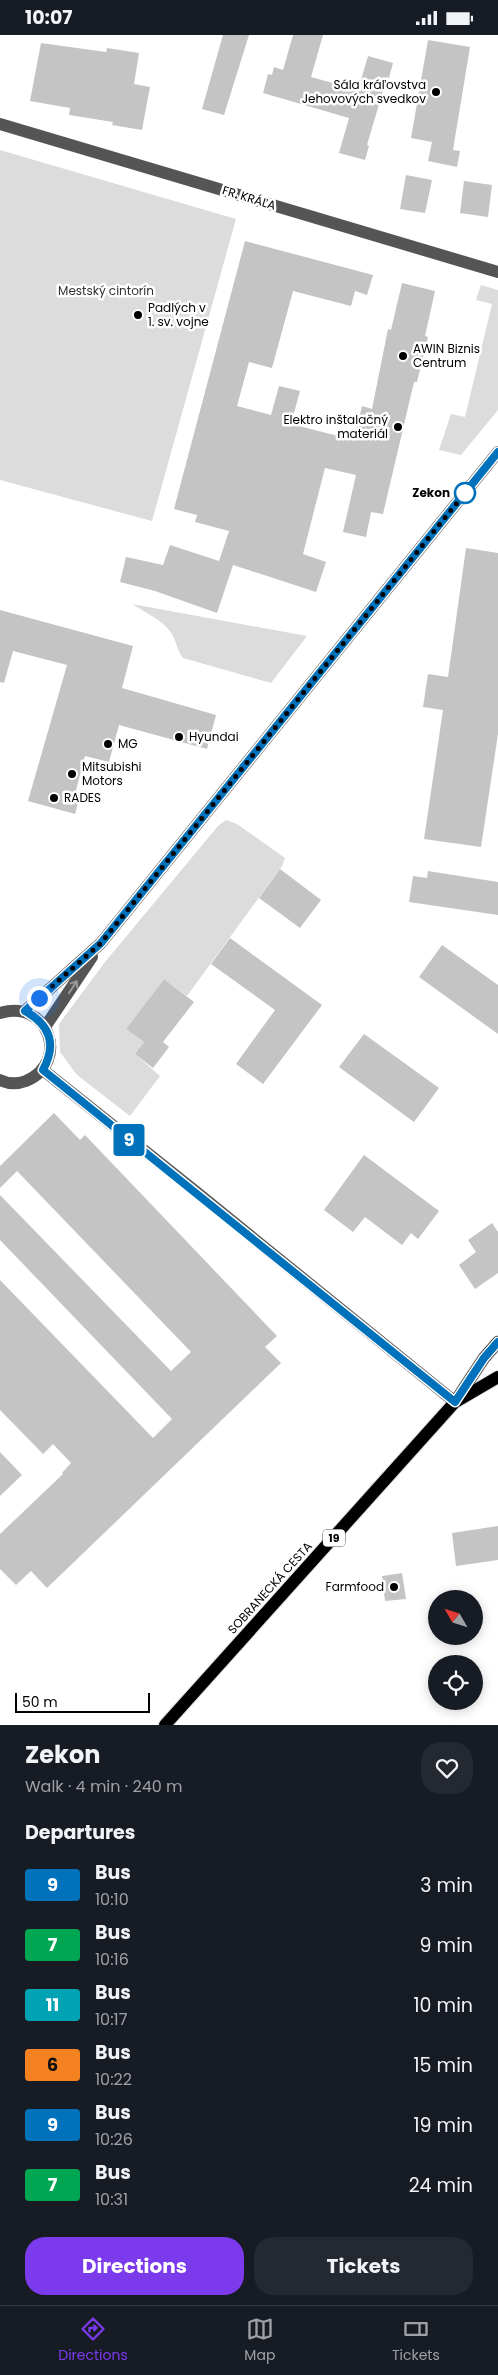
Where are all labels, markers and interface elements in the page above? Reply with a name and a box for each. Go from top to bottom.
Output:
text: 10:07 [25,4,72,31]
place label: Sála kráľovstva Jehovových svedkov [302,76,426,107]
marker: Sála kráľovstva Jehovových svedkov [430,86,442,98]
street label: FR. KRÁĽA [220,181,278,214]
park label: Mestský cintorín [58,282,154,299]
place label: Padlých v 1. sv. vojne [148,299,209,330]
marker: Padlých v 1. sv. vojne [132,309,144,321]
place label: AWIN Biznis Centrum [413,340,480,371]
marker: AWIN Biznis Centrum [397,350,409,362]
place label: Elektro inštalačný materiál [283,411,388,442]
marker: Elektro inštalačný materiál [392,421,404,433]
marker: Zekon [454,482,476,504]
place label: Zekon [412,484,450,501]
place label: Hyundai [189,728,239,745]
marker: Hyundai [173,731,185,743]
place label: MG [118,735,138,752]
marker: MG [102,738,114,750]
place label: Mitsubishi Motors [82,758,142,789]
marker: Mitsubishi Motors [66,768,78,780]
place label: RADES [64,789,101,806]
marker: RADES [48,792,60,804]
one-way arrow [67,980,78,994]
your location [27,986,52,1011]
line badge: 9 [113,1124,145,1156]
text: 9 [123,1127,135,1152]
road number: 19 [323,1530,345,1547]
street label: SOBRANECKÁ CESTA [224,1538,316,1637]
place label: Farmfood [326,1578,384,1595]
marker: Farmfood [388,1581,400,1593]
north arrow [428,1590,482,1645]
map controls [428,1590,483,1710]
button: locate [428,1655,483,1710]
scale bar [15,1690,150,1713]
text: 50 m [22,1692,58,1712]
text: Zekon [25,1738,100,1771]
button: heart [421,1742,473,1794]
text: Walk · 4 min · 240 m [25,1775,183,1798]
text: Departures [25,1819,135,1846]
text: Bus [95,1859,131,1886]
text: 9 [47,1872,58,1897]
text: 3 min [420,1872,473,1899]
text: 10:10 [95,1888,129,1911]
text: Bus [95,1919,131,1946]
text: 7 [48,1932,57,1957]
text: 9 min [420,1932,473,1959]
text: 10:16 [95,1948,129,1971]
text: Bus [95,1979,131,2006]
text: 11 [46,1992,59,2017]
text: 10 min [414,1992,473,2019]
text: 10:17 [95,2008,127,2031]
text: Bus [95,2039,131,2066]
text: 6 [47,2052,58,2077]
text: 15 min [414,2052,473,2079]
text: 10:22 [95,2068,132,2091]
text: Bus [95,2099,131,2126]
text: 9 [47,2112,58,2137]
text: 19 min [413,2112,473,2139]
text: 10:26 [95,2128,133,2151]
text: Bus [95,2159,131,2186]
text: 7 [48,2172,57,2197]
text: 24 min [409,2172,473,2199]
text: 10:31 [95,2188,128,2211]
button: Directions [25,2237,244,2295]
button: Tickets [254,2237,473,2295]
tab: Directions [58,2315,128,2366]
tab: Map [244,2315,275,2366]
tab: Tickets [392,2315,440,2366]

